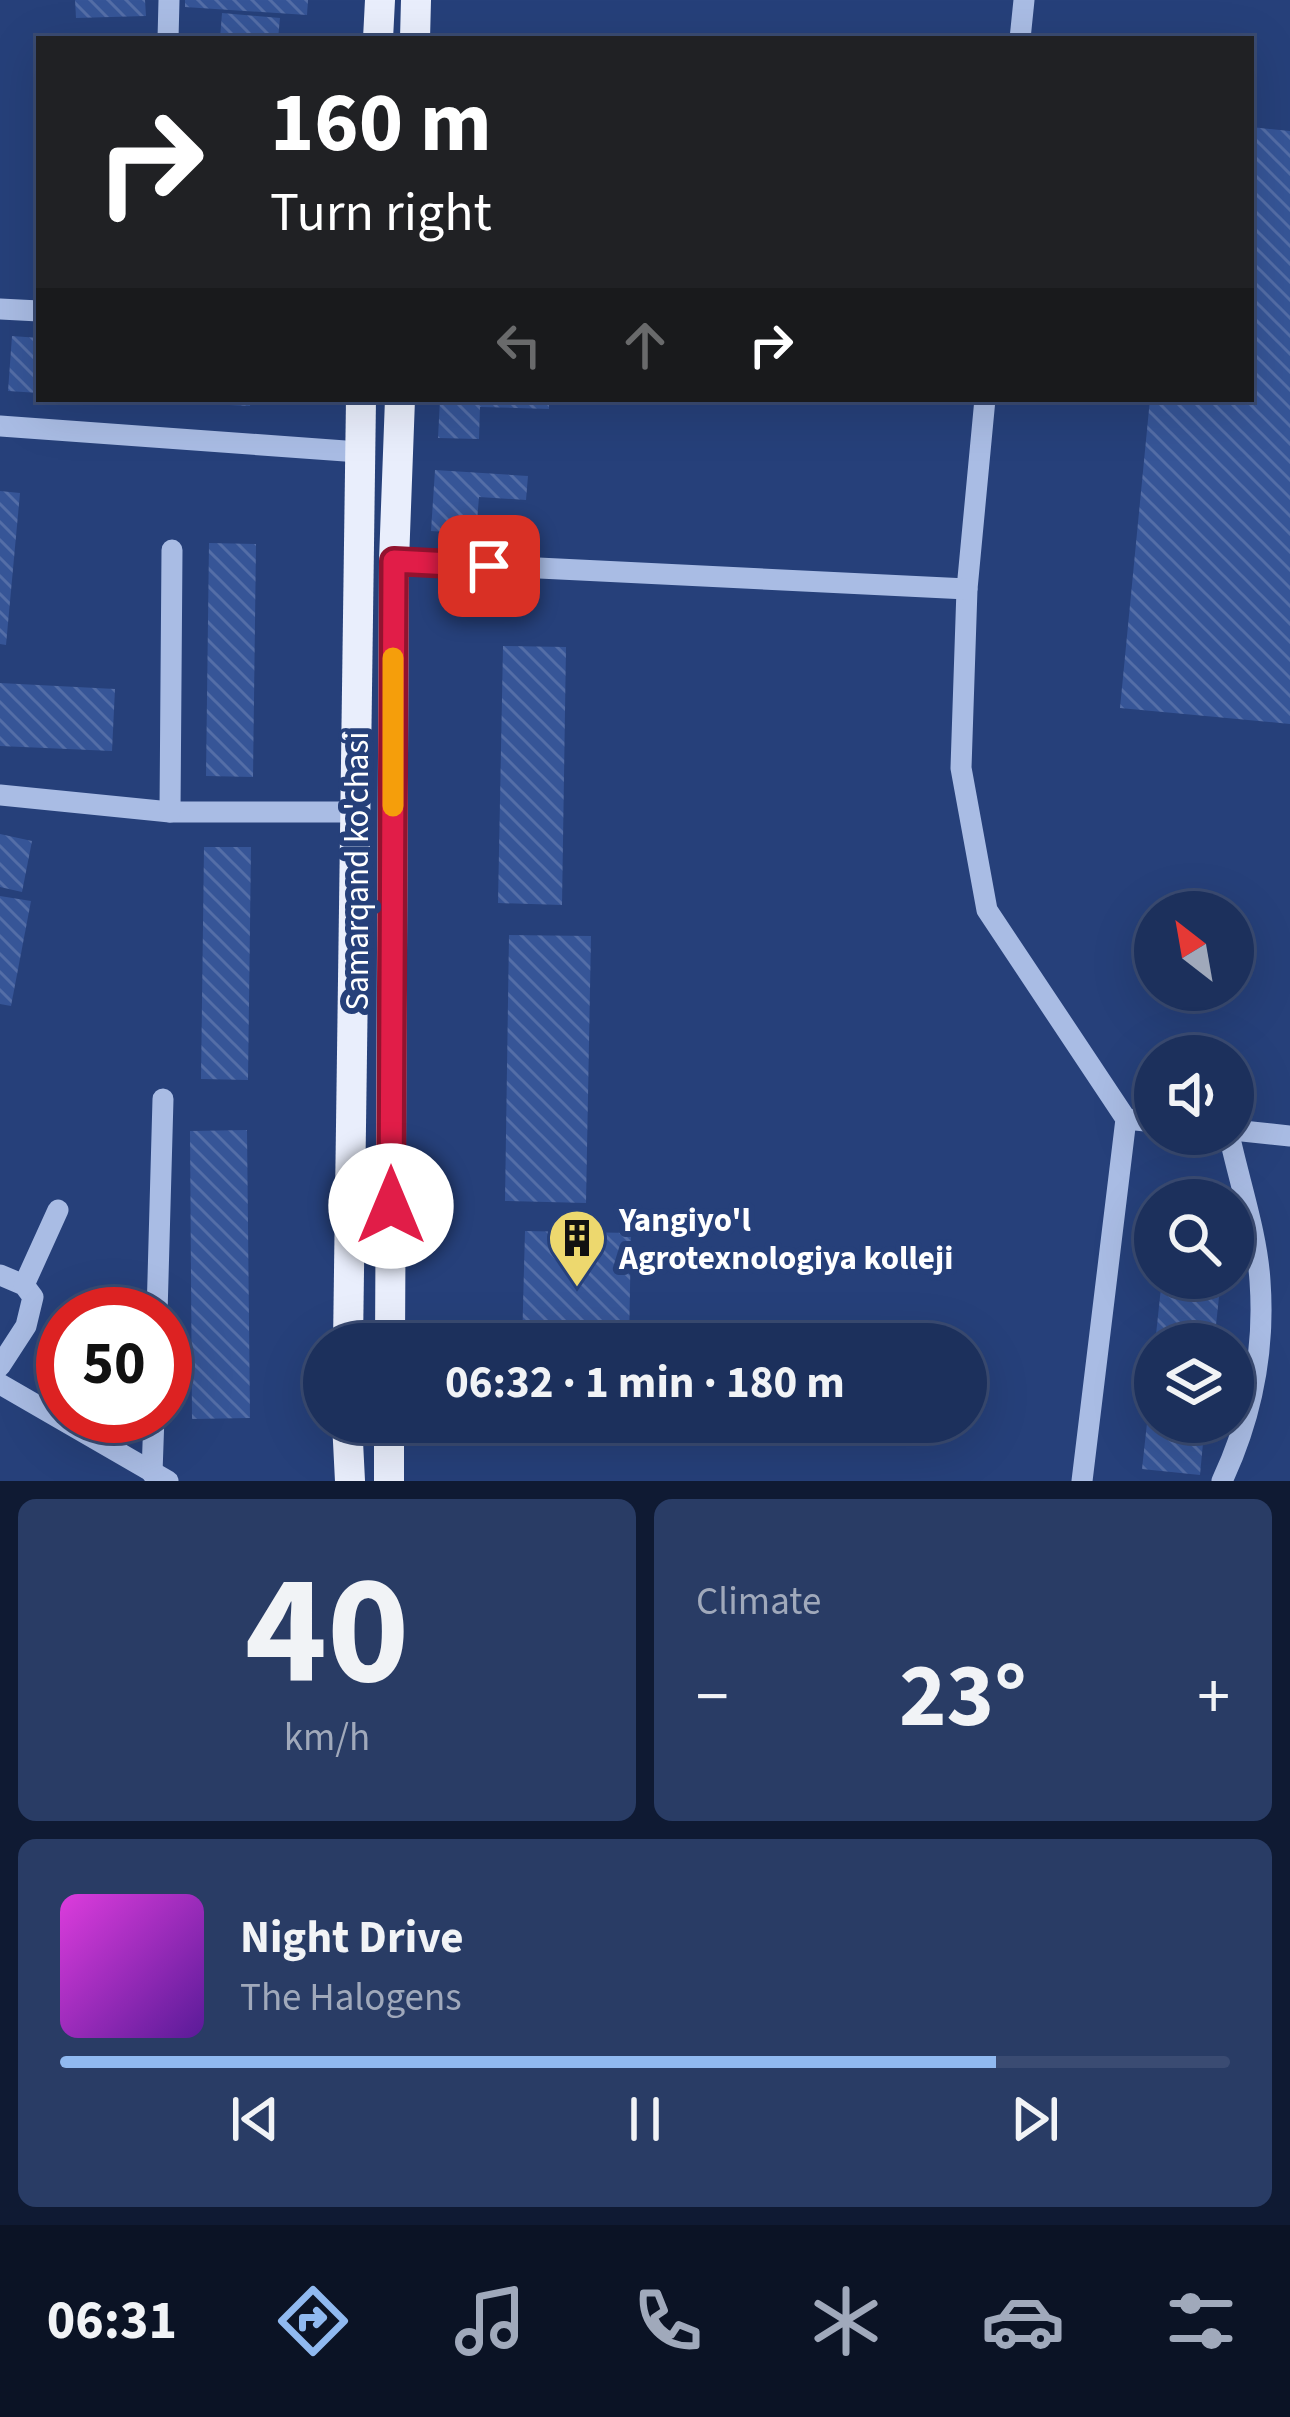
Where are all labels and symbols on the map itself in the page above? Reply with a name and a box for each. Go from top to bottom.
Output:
pin [438,515,540,617]
street label: Samarqand ko'chasi [334,732,381,1010]
north arrow [1134,891,1254,1011]
position arrow [328,1143,454,1269]
place label: Yangiyo'l Agrotexnologiya kolleji [618,1197,953,1282]
building icon: Yangiyo'l Agrotexnologiya kolleji [546,1207,608,1289]
speed limit sign: 50 [36,1287,192,1443]

